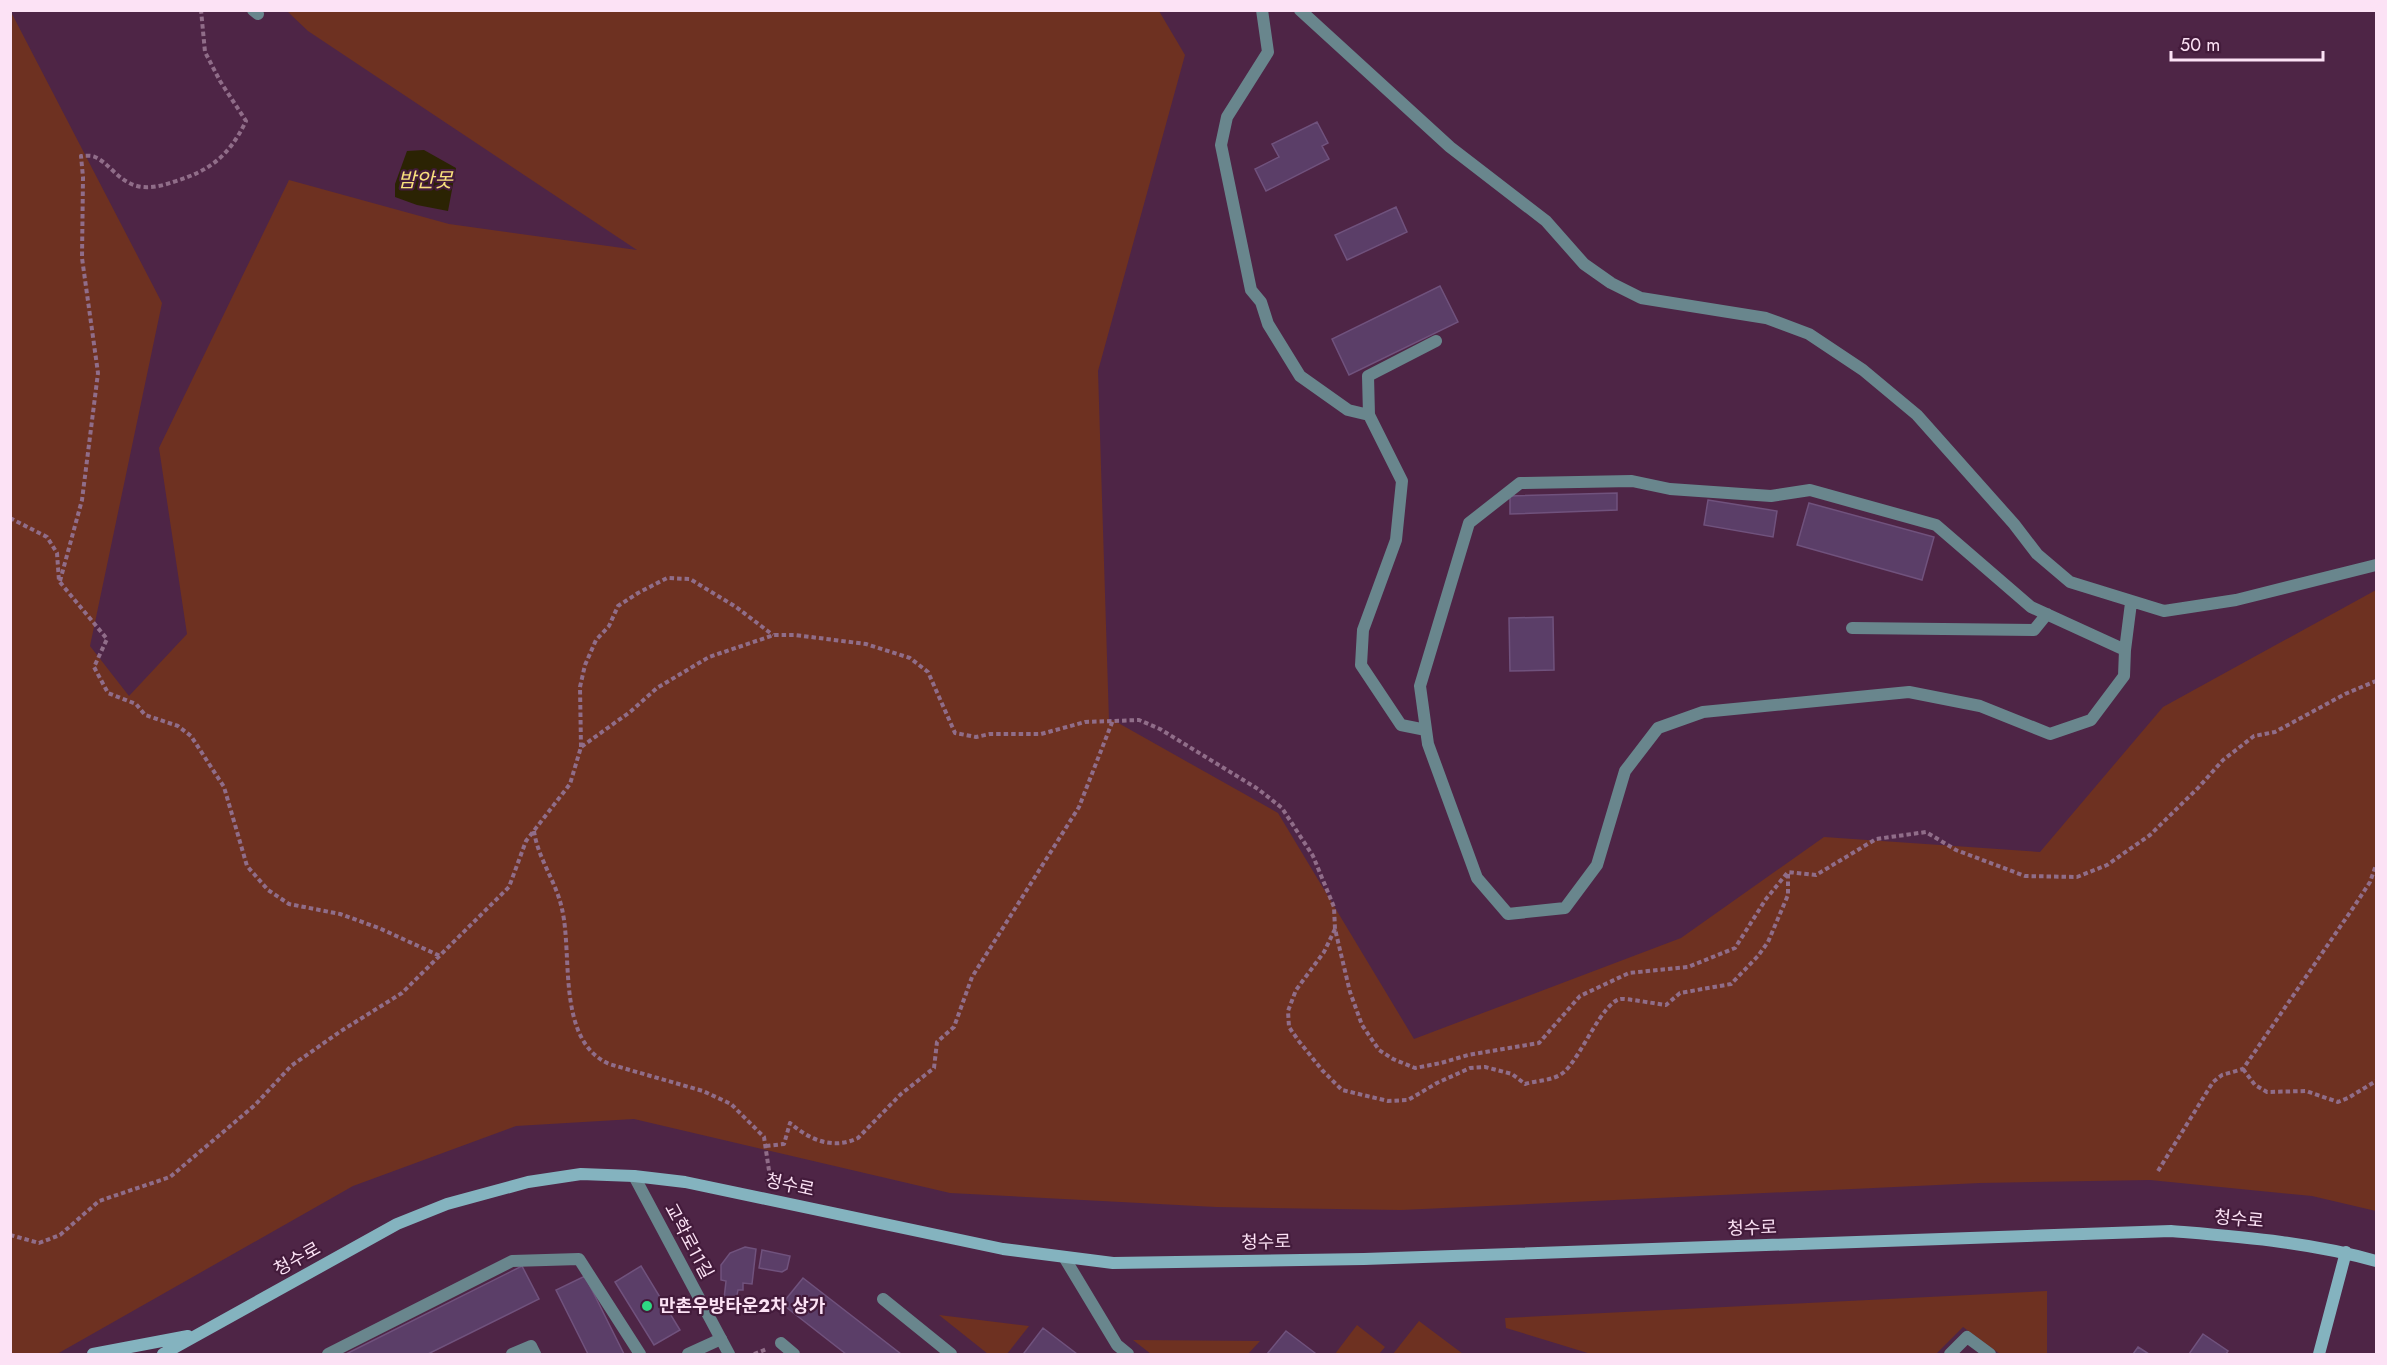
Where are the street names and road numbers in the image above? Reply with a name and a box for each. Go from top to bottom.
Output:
street label: 청수로 [763,1167,817,1203]
street label: 교학로11길 [658,1198,720,1284]
street label: 청수로 [2213,1204,2265,1234]
street label: 청수로 [1727,1214,1777,1242]
street label: 청수로 [1241,1229,1291,1255]
street label: 청수로 [269,1236,325,1282]

